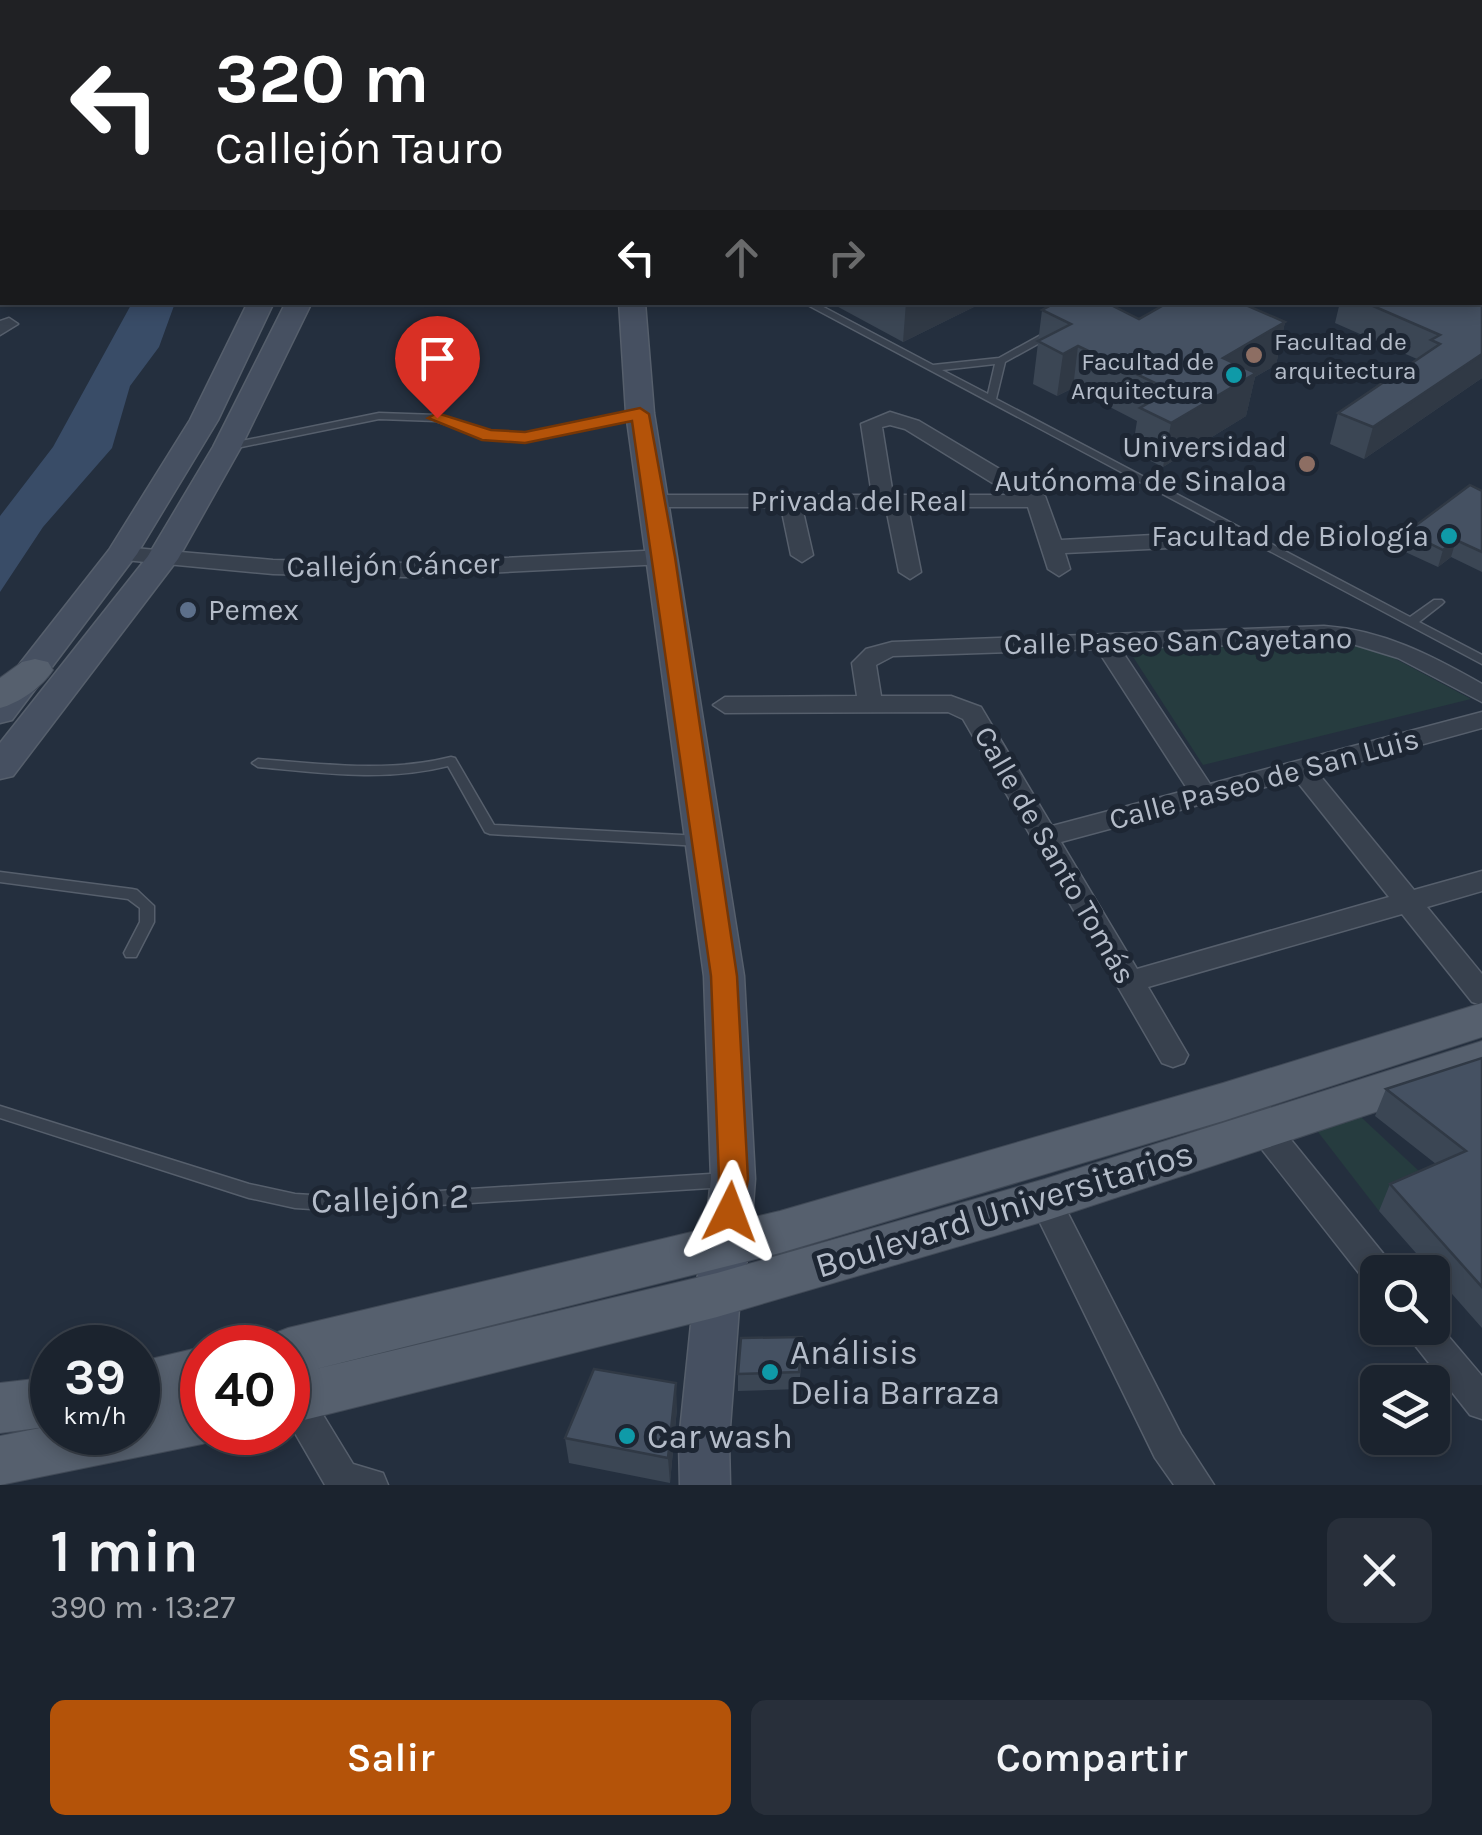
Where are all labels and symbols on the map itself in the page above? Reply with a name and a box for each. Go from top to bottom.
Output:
pin [395,316,480,419]
place label: Facultad de arquitectura [1274,327,1416,385]
marker: Facultad de arquitectura [1243,344,1265,366]
place label: Facultad de Arquitectura [1071,347,1214,405]
marker: Facultad de Arquitectura [1223,364,1245,386]
place label: Universidad Autónoma de Sinaloa [994,429,1287,499]
marker: Universidad Autónoma de Sinaloa [1296,453,1318,475]
street label: Privada del Real [751,483,967,519]
place label: Facultad de Biología [1151,518,1429,554]
marker: Facultad de Biología [1438,525,1460,547]
street label: Callejón Cáncer [286,545,500,585]
place label: Pemex [208,592,299,628]
marker: Pemex [177,599,199,621]
street label: Calle Paseo San Cayetano [1003,620,1353,662]
street label: Calle de Santo Tomás [967,720,1143,990]
street label: Calle Paseo de San Luis [1105,720,1423,838]
street label: Boulevard Universitarios [810,1132,1198,1287]
position arrow [678,1160,782,1264]
street label: Callejón 2 [310,1175,470,1222]
speed limit sign: 40 [180,1325,310,1455]
place label: Análisis Delia Barraza [790,1332,1000,1413]
marker: Análisis Delia Barraza [759,1361,781,1383]
place label: Car wash [647,1416,793,1457]
marker: Car wash [616,1425,638,1447]

